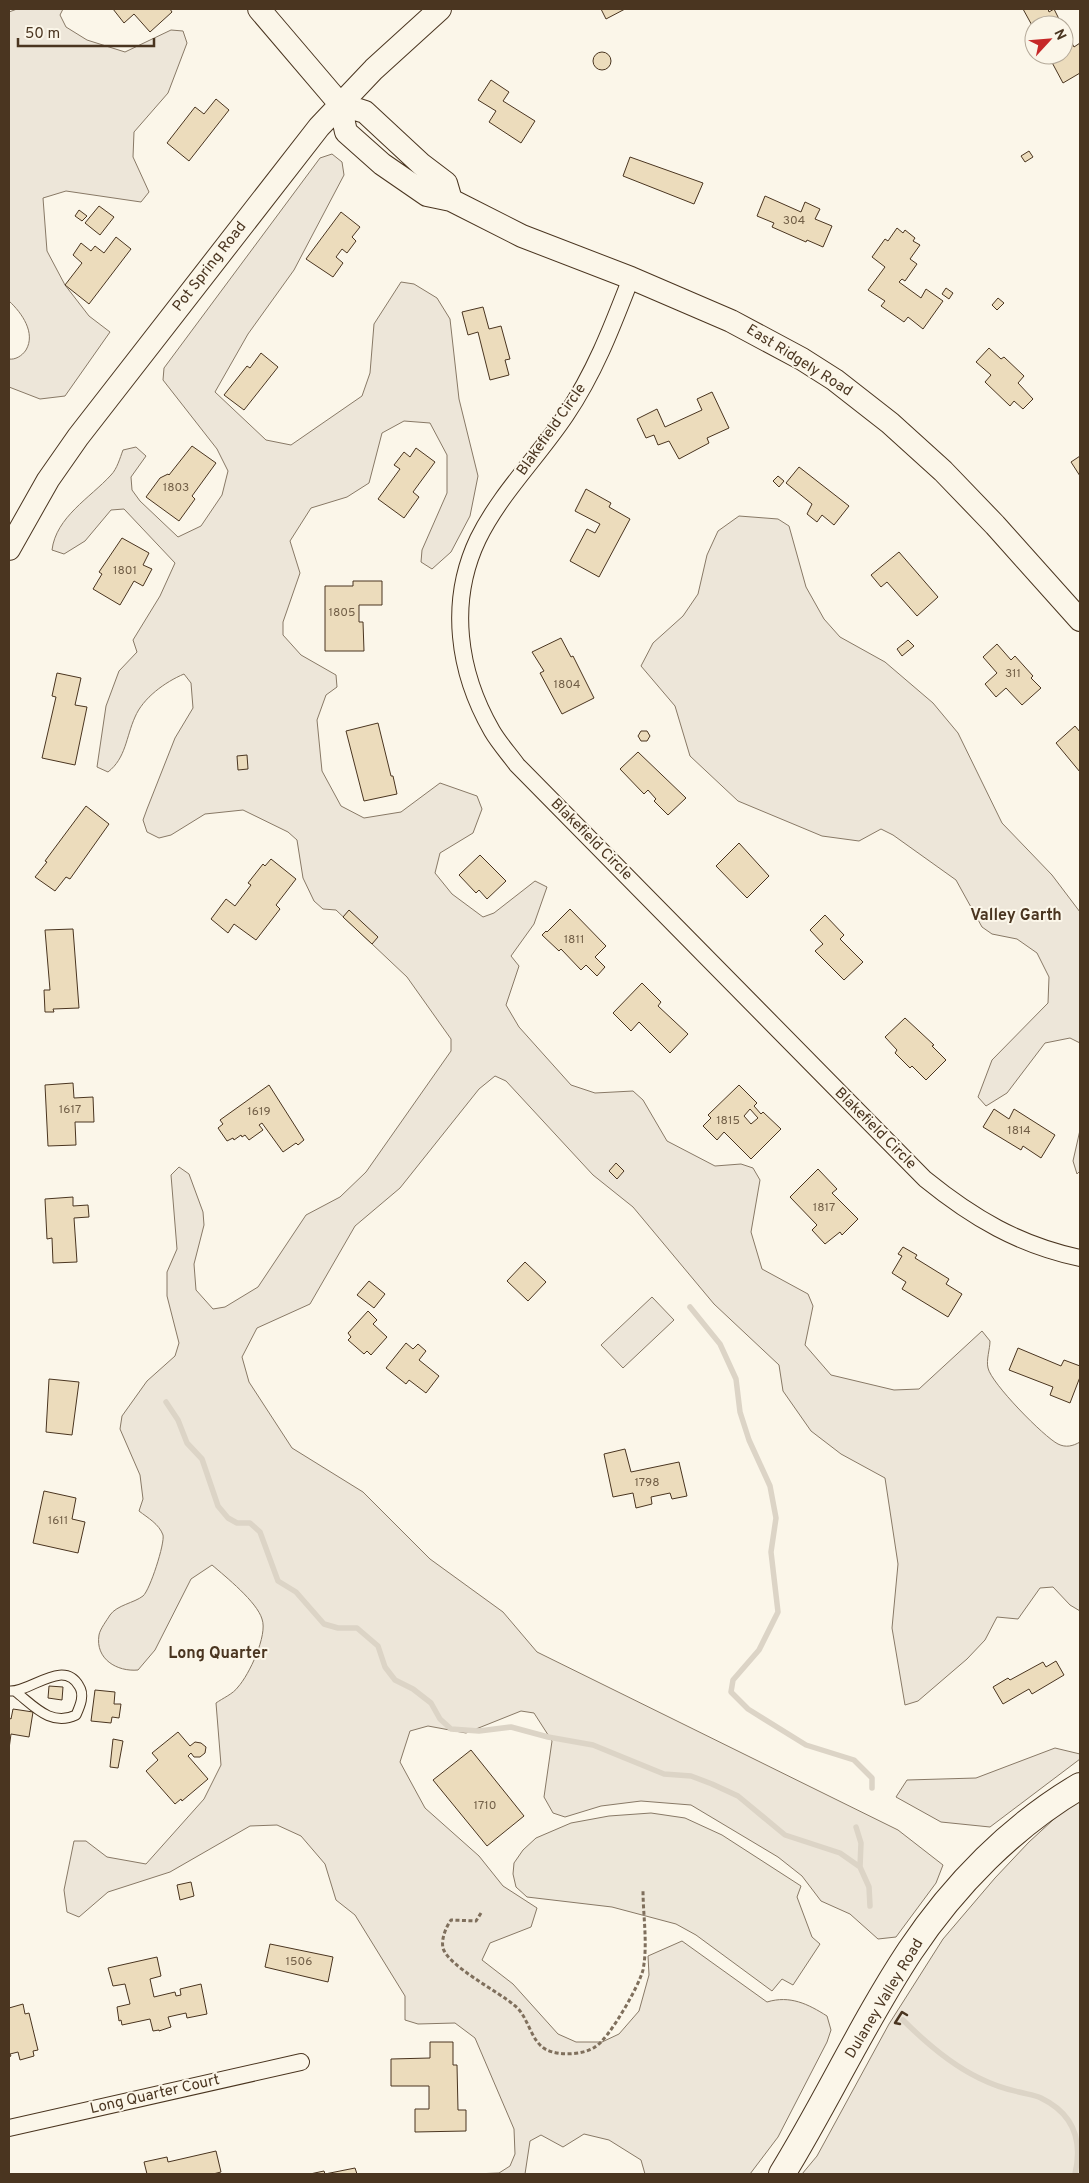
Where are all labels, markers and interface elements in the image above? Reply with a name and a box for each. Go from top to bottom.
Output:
scale bar [18,15,154,47]
north arrow [1024,15,1074,65]
text: 50 m [25,25,60,44]
text: N [1049,27,1069,43]
house number: 304 [783,213,805,229]
street label: Pot Spring Road [169,218,251,316]
street label: East Ridgely Road [742,321,856,401]
street label: Blakefield Circle [513,380,591,480]
house number: 1803 [163,480,189,496]
house number: 1801 [113,563,137,579]
house number: 1805 [329,605,355,621]
house number: 311 [1005,666,1021,682]
house number: 1804 [554,677,580,693]
street label: Blakefield Circle [546,795,636,885]
district label: Valley Garth [970,906,1062,926]
house number: 1811 [564,932,584,948]
street label: Blakefield Circle [830,1084,920,1174]
house number: 1617 [59,1102,81,1118]
house number: 1619 [247,1104,271,1120]
house number: 1815 [716,1113,740,1129]
house number: 1814 [1007,1123,1031,1139]
house number: 1817 [813,1200,835,1216]
house number: 1798 [634,1475,660,1491]
house number: 1611 [48,1513,68,1529]
district label: Long Quarter [168,1644,268,1664]
house number: 1710 [473,1798,497,1814]
street label: Dulaney Valley Road [842,1936,928,2062]
house number: 1506 [286,1954,312,1970]
street label: Long Quarter Court [88,2071,222,2119]

